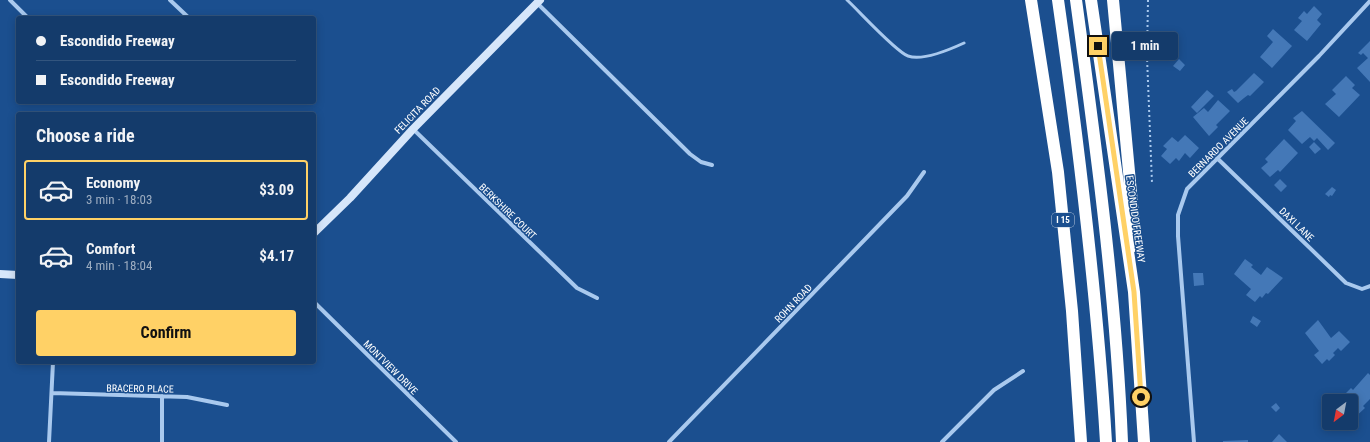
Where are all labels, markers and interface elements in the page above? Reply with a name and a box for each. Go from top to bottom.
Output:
text: Escondido Freeway [60,32,175,50]
callout: 1 min [1112,32,1178,60]
route end [1089,37,1107,55]
text: 1 min [1131,38,1159,53]
text: Escondido Freeway [60,71,175,89]
street label: FELICITA ROAD [392,85,443,136]
street label: BERNARDO AVENUE [1186,115,1250,179]
text: Choose a ride [36,125,135,146]
icon: car [38,172,74,208]
text: Economy [86,174,140,192]
street label: ESCONDIDO FREEWAY [1124,175,1147,264]
text: $3.09 [259,181,294,199]
street label: BERKSHIRE COURT [477,181,538,241]
text: 3 min · 18:03 [86,192,152,207]
street label: DAXI LANE [1277,205,1316,243]
road number: I 15 [1052,213,1074,227]
icon: car [38,238,74,274]
text: Comfort [86,240,135,258]
text: $4.17 [259,247,294,265]
text: 4 min · 18:04 [86,258,152,273]
street label: ROHN ROAD [772,282,814,325]
button: Confirm [36,310,296,356]
street label: MONTVIEW DRIVE [361,338,420,397]
street label: BRACERO PLACE [106,382,174,395]
route start [1132,388,1150,406]
north arrow [1322,394,1358,430]
map controls [1322,394,1358,430]

